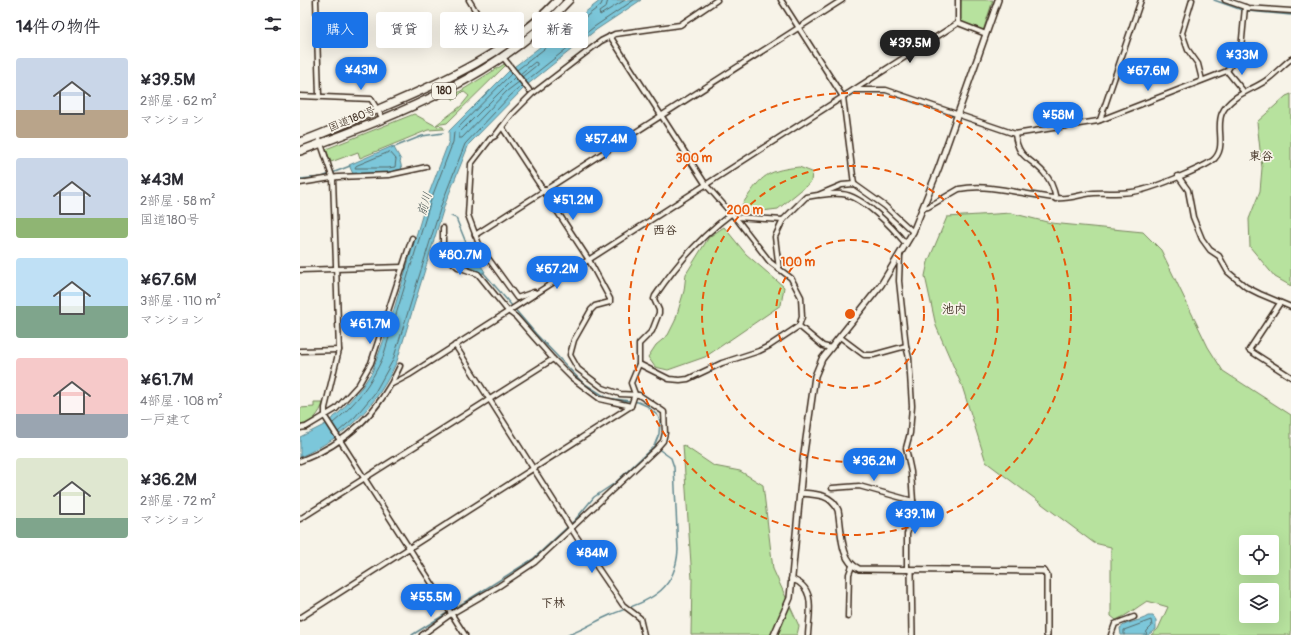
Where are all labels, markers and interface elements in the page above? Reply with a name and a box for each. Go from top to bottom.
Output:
chip: 購入 [312,12,368,48]
chip: 賃貸 [376,12,432,48]
chip: 絞り込み [440,12,524,48]
chip: 新着 [532,12,588,48]
icon: filters [262,13,284,35]
text: 14件の物件 [16,16,101,37]
pin: ¥39.5M [877,30,943,64]
text: ¥39.5M [889,35,931,51]
pin: ¥33M [1218,42,1266,76]
text: ¥33M [1226,47,1258,63]
pin: ¥43M [337,57,385,91]
pin: ¥67.6M [1115,58,1181,92]
text: ¥43M [344,62,378,78]
text: ¥67.6M [1126,63,1170,79]
text: ¥39.5M [140,69,195,90]
icon: home [48,74,96,122]
road number: 180 [432,83,456,99]
text: 2部屋 · 62 m² [140,93,217,109]
pin: ¥58M [1034,102,1082,136]
street label: 国道180号 [326,104,378,134]
text: ¥58M [1042,107,1074,123]
text: マンション [140,112,204,128]
pin: ¥57.4M [573,126,639,160]
text: ¥57.4M [585,131,627,147]
district label: 東谷 [1249,149,1273,164]
text: 300 m [676,151,713,166]
text: ¥43M [140,169,183,190]
icon: home [48,174,96,222]
pin: ¥51.2M [540,187,606,221]
water label: 前川 [414,190,436,218]
text: ¥51.2M [553,192,593,208]
text: 2部屋 · 58 m² [140,193,216,209]
text: 200 m [727,203,764,218]
text: 国道180号 [140,212,200,228]
district label: 西谷 [653,223,677,238]
pin: ¥80.7M [427,242,493,276]
text: ¥80.7M [438,247,482,263]
text: 100 m [781,255,816,270]
pin: ¥67.2M [524,256,590,290]
text: ¥67.2M [536,261,578,277]
text: ¥67.6M [140,269,196,290]
icon: home [48,274,96,322]
text: 3部屋 · 110 m² [140,293,221,309]
district label: 池内 [942,302,966,317]
centre of rings [843,307,857,321]
pin: ¥61.7M [337,311,403,345]
text: マンション [140,312,204,328]
text: ¥61.7M [350,316,390,332]
text: ¥61.7M [140,369,193,390]
icon: home [48,374,96,422]
text: 4部屋 · 108 m² [140,393,223,409]
text: 一戸建て [140,412,192,428]
pin: ¥36.2M [841,448,907,482]
text: ¥36.2M [852,453,896,469]
text: ¥36.2M [140,469,197,490]
icon: home [48,474,96,522]
text: 2部屋 · 72 m² [140,493,216,509]
pin: ¥39.1M [882,501,948,535]
text: ¥39.1M [895,506,935,522]
text: マンション [140,512,204,528]
map controls [1239,535,1279,623]
button: locate [1239,535,1279,575]
pin: ¥84M [568,540,616,574]
text: ¥84M [576,545,608,561]
button: layers [1239,583,1279,623]
pin: ¥55.5M [398,584,464,618]
text: ¥55.5M [410,589,452,605]
district label: 下林 [541,596,565,611]

